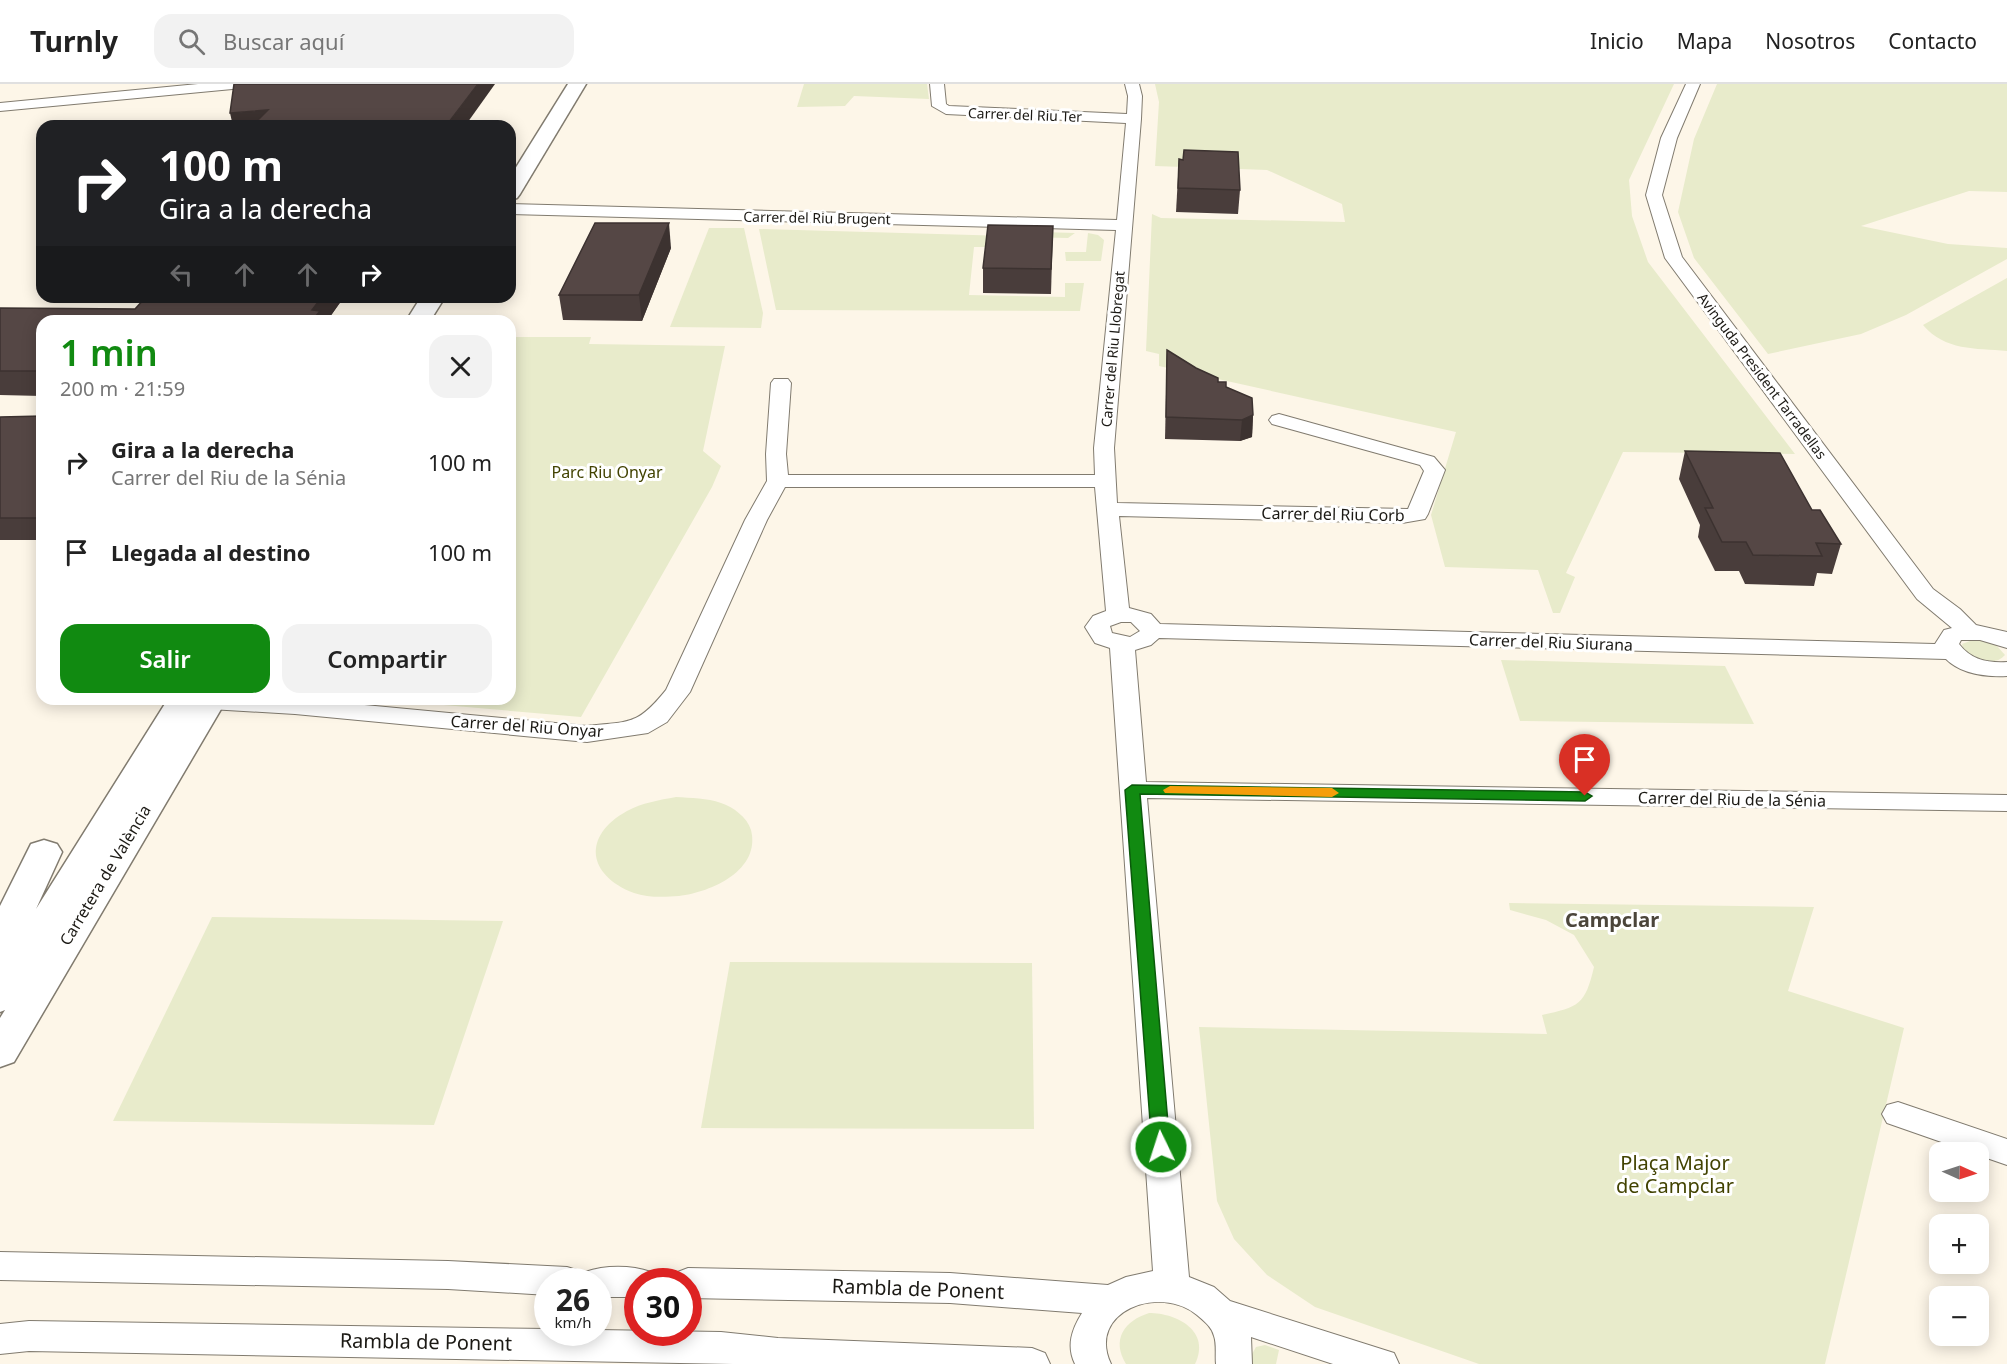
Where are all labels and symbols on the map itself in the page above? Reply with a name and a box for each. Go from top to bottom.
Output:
street label: Carrer del Riu Ter [968,103,1083,126]
street label: Carrer del Riu Brugent [743,207,891,228]
street label: Carrer del Riu Llobregat [1096,270,1129,428]
street label: Avinguda President Tarradellas [1694,289,1831,463]
park label: Parc Riu Onyar [551,461,663,483]
street label: Carrer del Riu Corb [1261,502,1405,526]
street label: Carrer del Riu Siurana [1469,628,1633,656]
street label: Carrer del Riu Onyar [450,710,605,742]
pin [1559,734,1610,796]
street label: Carrer del Riu de la Sénia [1638,786,1826,812]
street label: Carretera de València [54,801,156,949]
district label: Campclar [1565,906,1659,933]
position arrow [1129,1115,1193,1179]
north arrow [1929,1142,1989,1202]
park label: Plaça Major de Campclar [1616,1149,1734,1199]
speed limit sign: 30 [624,1268,702,1346]
street label: Rambla de Ponent [831,1272,1005,1305]
street label: Rambla de Ponent [340,1326,512,1357]

